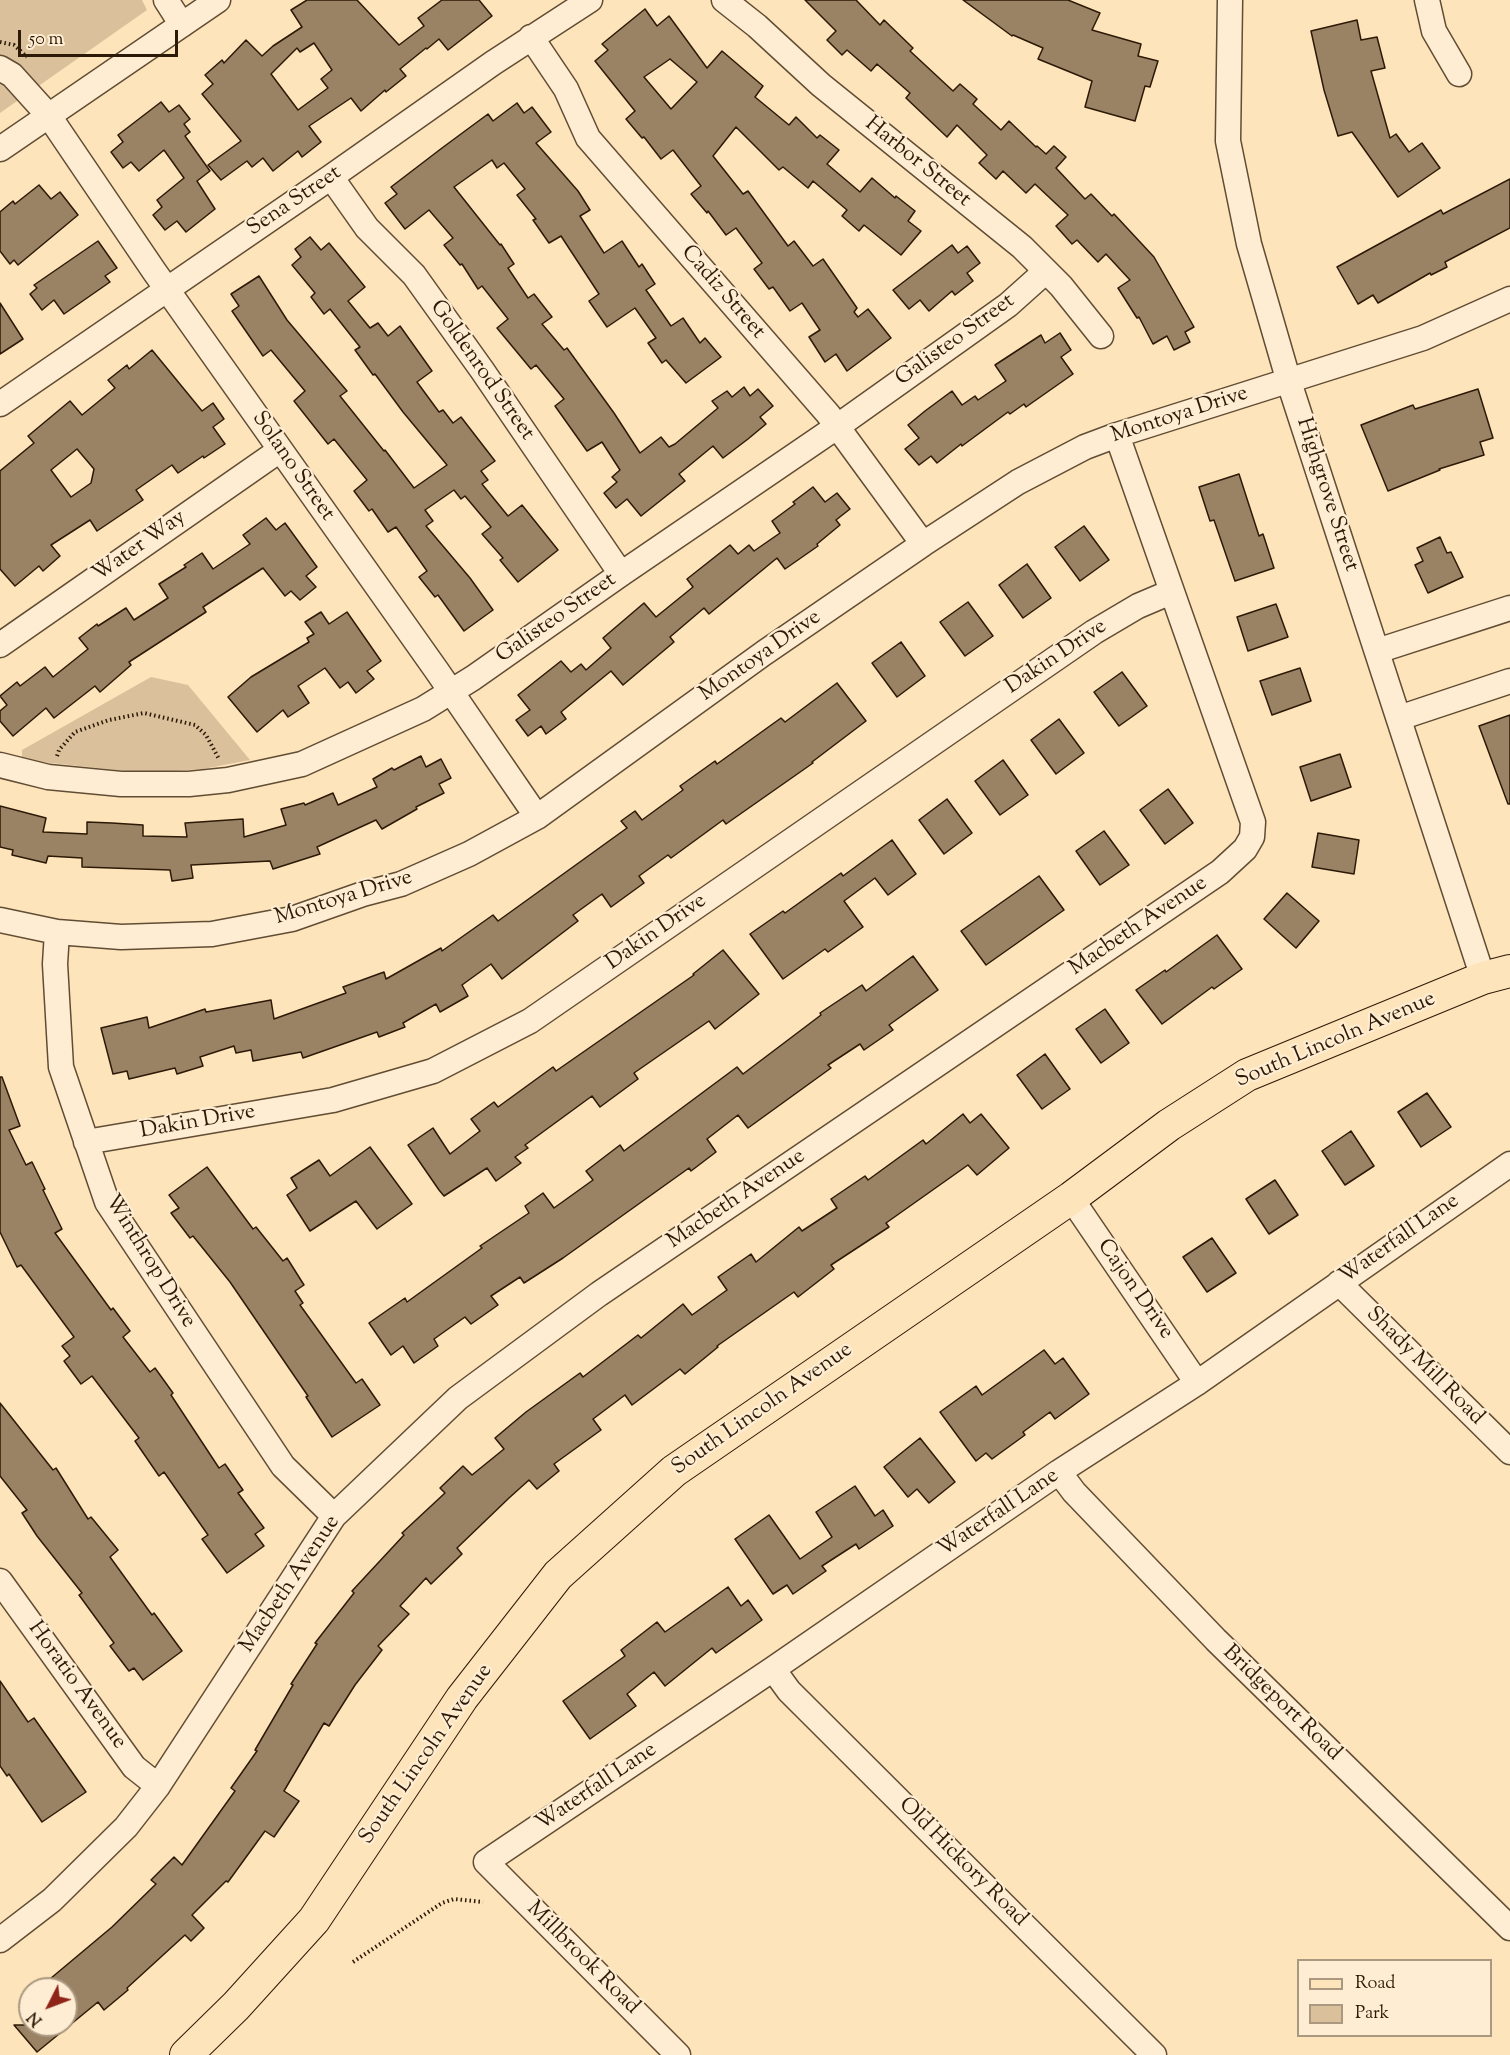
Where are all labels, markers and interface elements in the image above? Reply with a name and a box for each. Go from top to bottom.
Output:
scale bar [21,18,182,56]
text: 50 m [29,27,63,53]
street label: Harbor Street [859,112,975,214]
street label: Sena Street [243,161,347,243]
street label: Cadiz Street [674,241,770,345]
street label: Galisteo Street [891,289,1021,393]
street label: Goldenrod Street [423,296,539,446]
street label: Montoya Drive [1108,381,1252,451]
street label: Solano Street [245,407,339,527]
street label: Highgrove Street [1289,415,1363,575]
street label: Water Way [88,505,192,589]
street label: Galisteo Street [492,568,622,670]
street label: Montoya Drive [695,605,827,709]
street label: Dakin Drive [1001,615,1113,701]
street label: Montoya Drive [272,866,416,932]
street label: Macbeth Avenue [1065,871,1213,983]
street label: Dakin Drive [602,889,712,977]
street label: South Lincoln Avenue [1232,987,1440,1095]
street label: Dakin Drive [138,1100,258,1146]
street label: Macbeth Avenue [663,1144,811,1256]
street label: Waterfall Lane [1335,1189,1465,1291]
street label: Winthrop Drive [97,1190,201,1334]
street label: Cajon Drive [1090,1235,1178,1345]
street label: Shady Mill Road [1359,1302,1489,1432]
street label: South Lincoln Avenue [668,1338,858,1482]
street label: Waterfall Lane [933,1464,1065,1564]
street label: Macbeth Avenue [235,1511,347,1659]
street label: Horatio Avenue [21,1617,131,1755]
street label: Bridgeport Road [1216,1641,1346,1767]
street label: South Lincoln Avenue [355,1660,499,1850]
street label: Waterfall Lane [531,1738,663,1838]
street label: Old Hickory Road [892,1793,1032,1933]
street label: Millbrook Road [520,1897,644,2021]
legend [1297,1959,1492,2037]
text: Road [1355,1971,1395,1997]
north arrow [18,1977,78,2037]
text: Park [1355,2001,1389,2027]
text: N [23,2006,49,2030]

